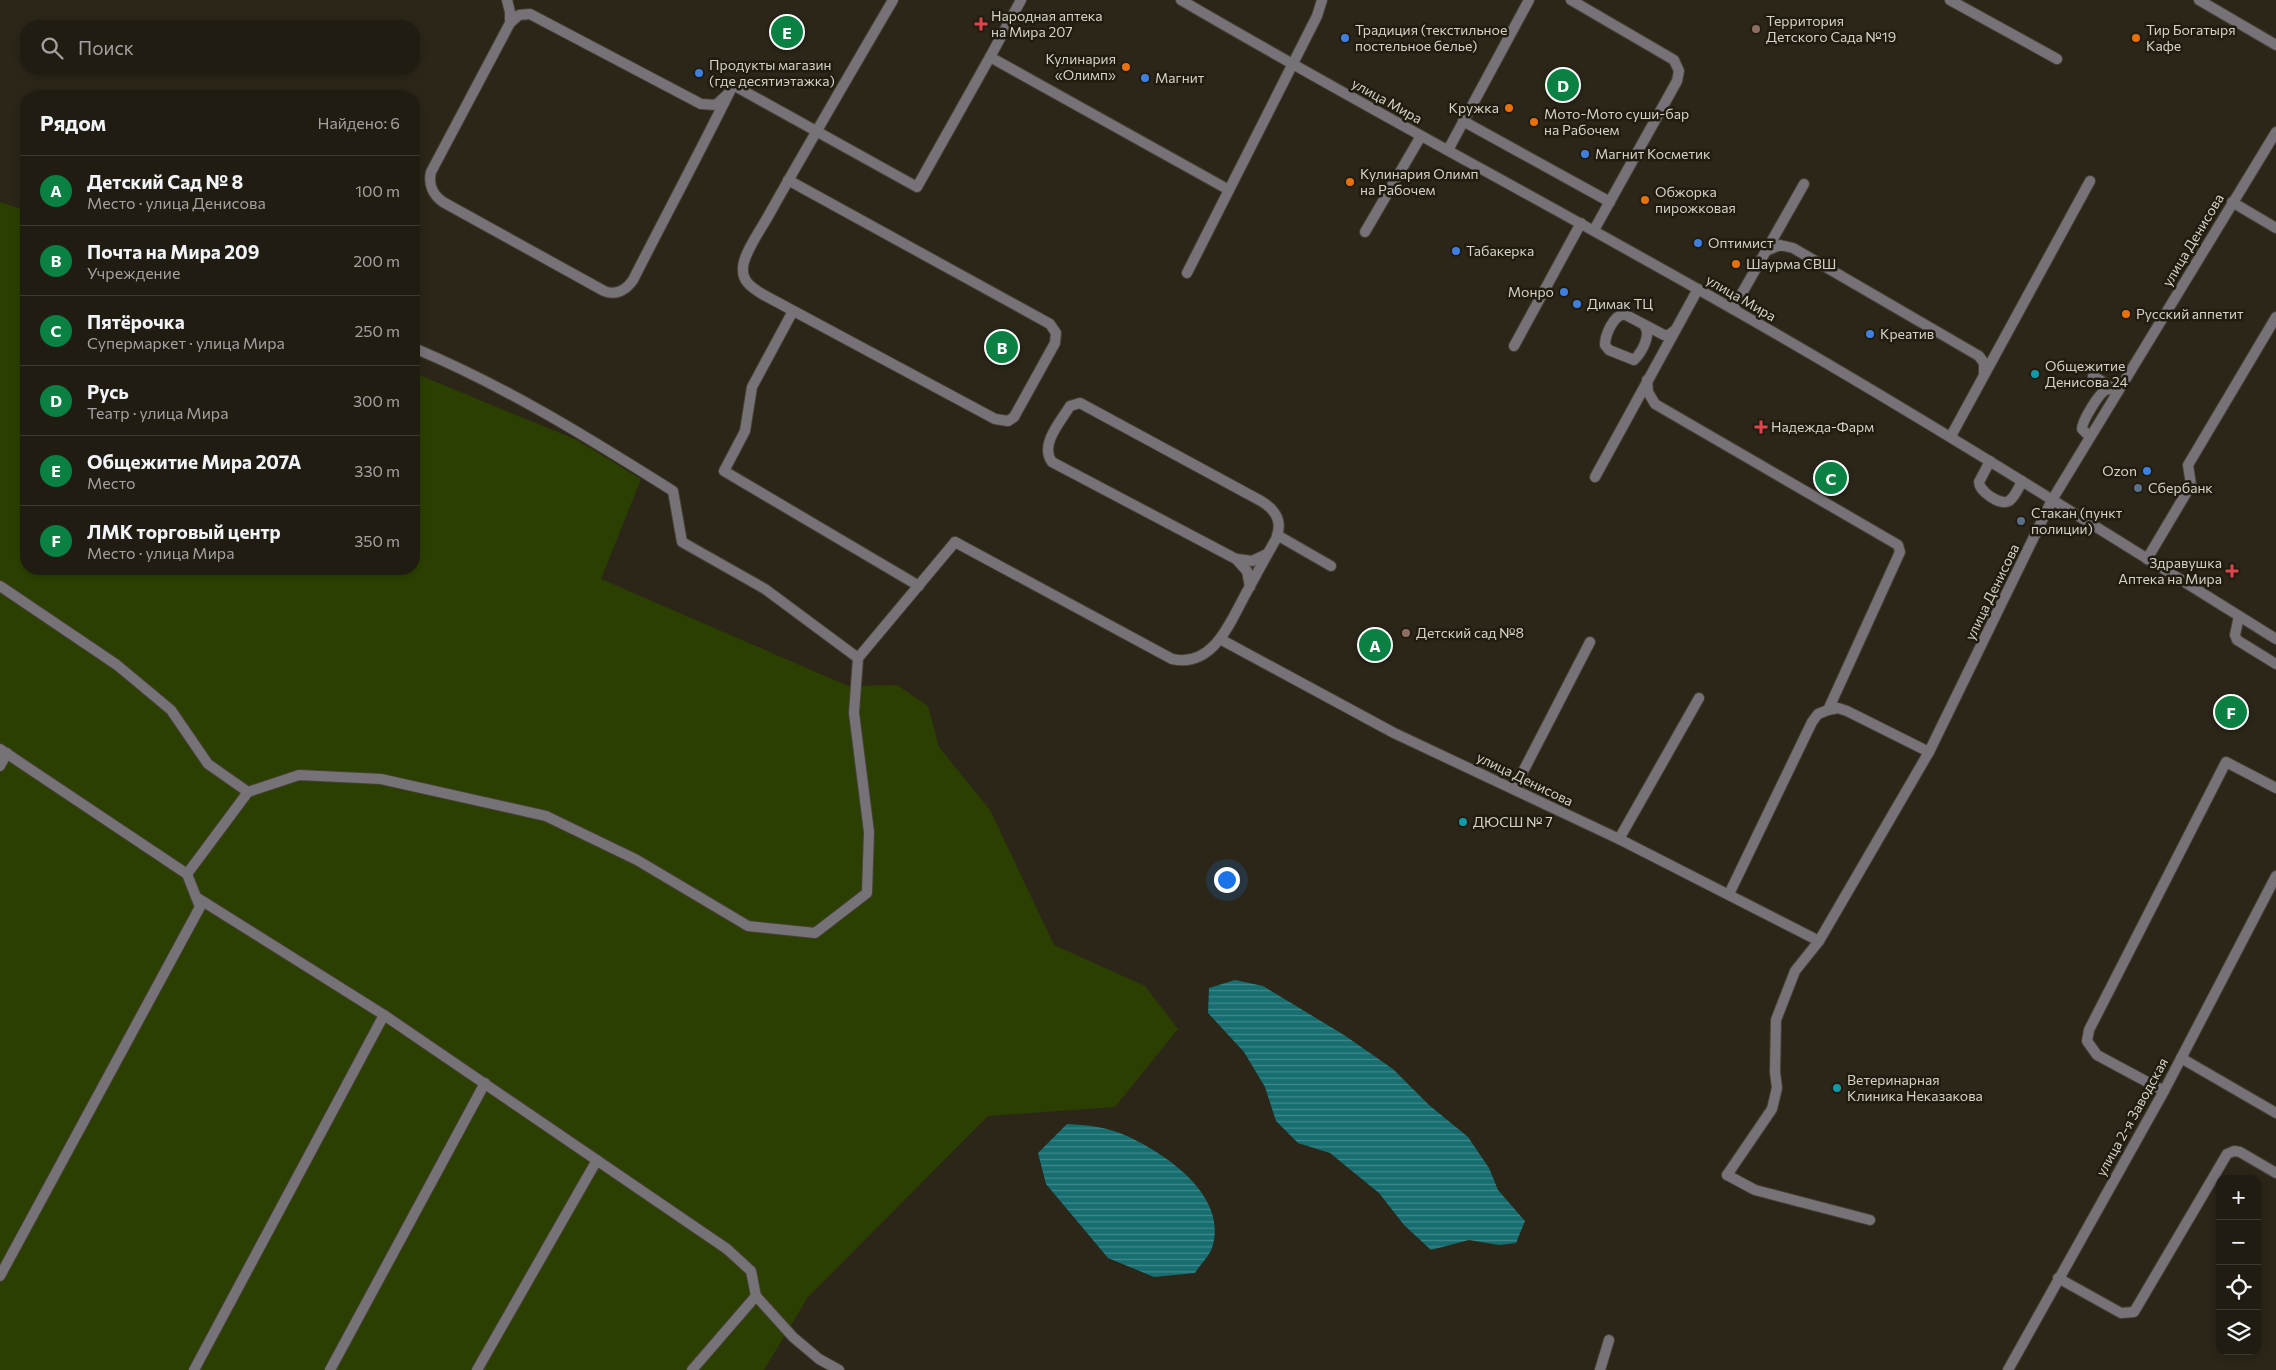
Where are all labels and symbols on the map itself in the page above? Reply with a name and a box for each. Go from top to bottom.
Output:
place label: Народная аптека на Мира 207 [991,7,1103,40]
place label: Территория Детского Сада №19 [1766,12,1896,45]
pin: E [771,13,803,51]
marker: Народная аптека на Мира 207 [975,18,987,30]
place label: Традиция (текстильное постельное белье) [1355,21,1507,54]
place label: Тир Богатыря Кафе [2146,21,2236,54]
marker: Территория Детского Сада №19 [1750,23,1762,35]
marker: Традиция (текстильное постельное белье) [1339,32,1351,44]
marker: Тир Богатыря Кафе [2130,32,2142,44]
place label: Кулинария «Олимп» [1045,50,1116,83]
place label: Продукты магазин (где десятиэтажка) [709,56,835,89]
marker: Кулинария «Олимп» [1120,61,1132,73]
pin: D [1547,66,1579,104]
marker: Продукты магазин (где десятиэтажка) [693,67,705,79]
place label: Магнит [1155,69,1205,86]
marker: Магнит [1139,72,1151,84]
street label: улица Мира [1349,74,1425,127]
place label: Кружка [1449,99,1499,116]
marker: Кружка [1503,102,1515,114]
place label: Мото-Мото суши-бар на Рабочем [1544,105,1689,138]
marker: Мото-Мото суши-бар на Рабочем [1528,116,1540,128]
place label: Магнит Косметик [1595,145,1711,162]
marker: Магнит Косметик [1579,148,1591,160]
place label: Кулинария Олимп на Рабочем [1360,165,1479,198]
marker: Кулинария Олимп на Рабочем [1344,176,1356,188]
place label: Обжорка пирожковая [1655,183,1736,216]
street label: улица Денисова [2158,190,2227,289]
marker: Обжорка пирожковая [1639,194,1651,206]
place label: Оптимист [1708,234,1774,251]
marker: Оптимист [1692,237,1704,249]
place label: Табакерка [1466,242,1534,259]
marker: Табакерка [1450,245,1462,257]
place label: Шаурма СВШ [1746,255,1836,272]
marker: Шаурма СВШ [1730,258,1742,270]
street label: улица Мира [1703,271,1779,324]
place label: Монро [1508,283,1554,300]
marker: Монро [1558,286,1570,298]
place label: Димак ТЦ [1587,295,1653,312]
marker: Димак ТЦ [1571,298,1583,310]
place label: Русский аппетит [2136,305,2244,322]
marker: Русский аппетит [2120,308,2132,320]
place label: Креатив [1880,325,1934,342]
pin: B [986,328,1018,366]
marker: Креатив [1864,328,1876,340]
place label: Общежитие Денисова 24 [2045,357,2129,390]
marker: Общежитие Денисова 24 [2029,368,2041,380]
place label: Надежда-Фарм [1771,418,1874,435]
marker: Надежда-Фарм [1755,421,1767,433]
pin: C [1815,459,1847,497]
place label: Ozon [2102,462,2137,479]
marker: Ozon [2141,465,2153,477]
place label: Сбербанк [2148,479,2213,496]
marker: Сбербанк [2132,482,2144,494]
place label: Стакан (пункт полиции) [2031,504,2123,537]
marker: Стакан (пункт полиции) [2015,515,2027,527]
street label: улица Денисова [1961,541,2022,643]
place label: Здравушка Аптека на Мира [2118,554,2222,587]
marker: Здравушка Аптека на Мира [2226,565,2238,577]
place label: Детский сад №8 [1416,624,1524,641]
pin: A [1359,626,1391,664]
marker: Детский сад №8 [1400,627,1412,639]
pin: F [2215,693,2247,731]
street label: улица Денисова [1474,748,1576,809]
place label: ДЮСШ № 7 [1473,813,1553,830]
marker: ДЮСШ № 7 [1457,816,1469,828]
your location [1214,867,1240,893]
street label: улица 2-я Заводская [2092,1055,2171,1179]
place label: Ветеринарная Клиника Неказакова [1847,1071,1983,1104]
marker: Ветеринарная Клиника Неказакова [1831,1082,1843,1094]

